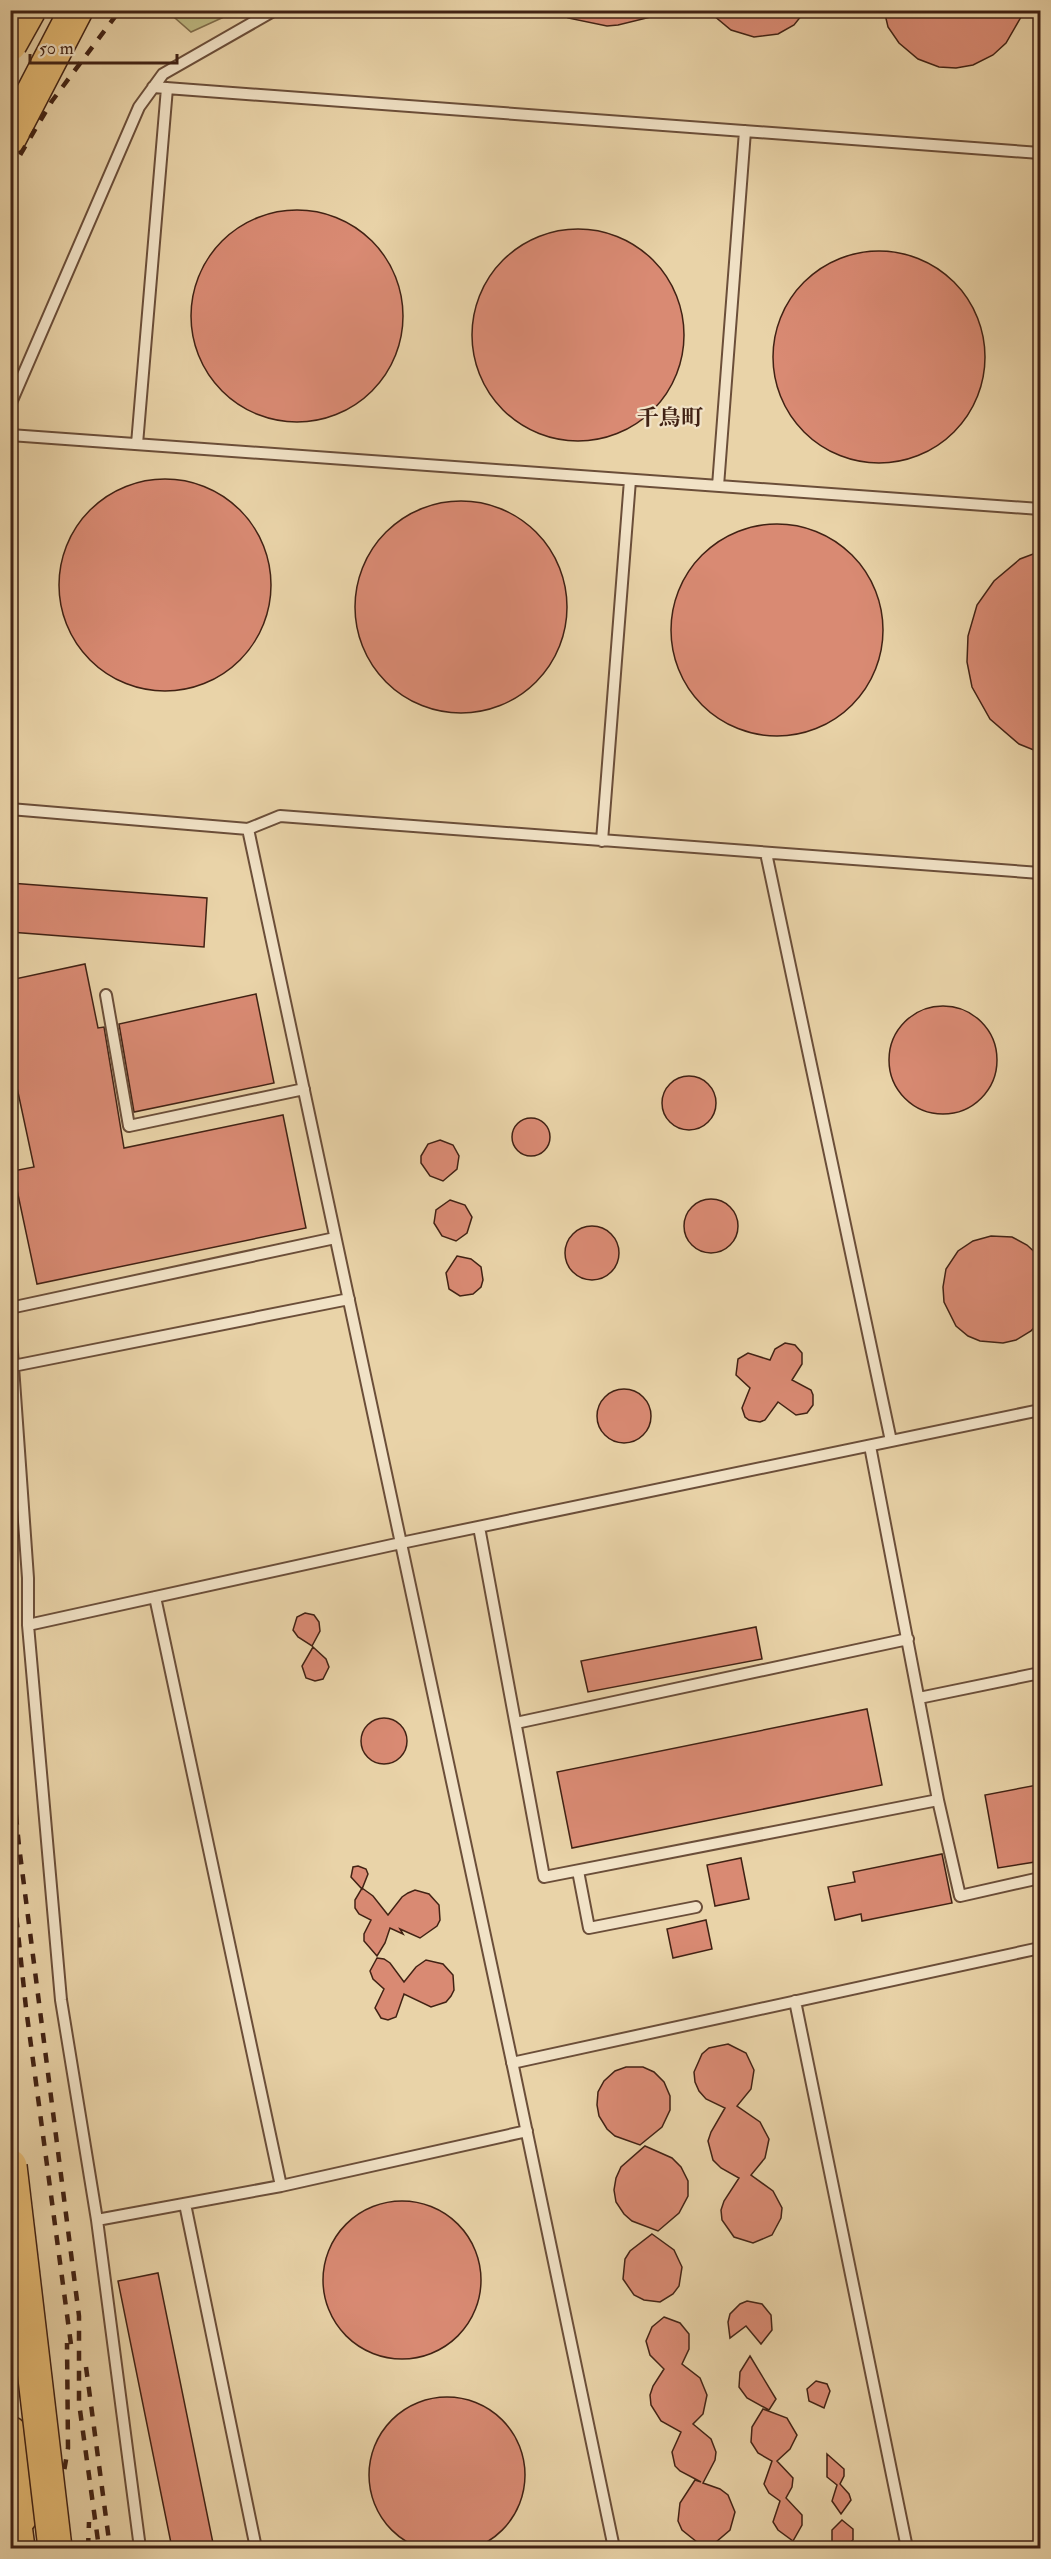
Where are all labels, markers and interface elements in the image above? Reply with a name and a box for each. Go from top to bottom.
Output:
scale bar [30,27,177,65]
text: 50 m [39,37,74,60]
district label: 千鳥町 [637,404,703,432]

